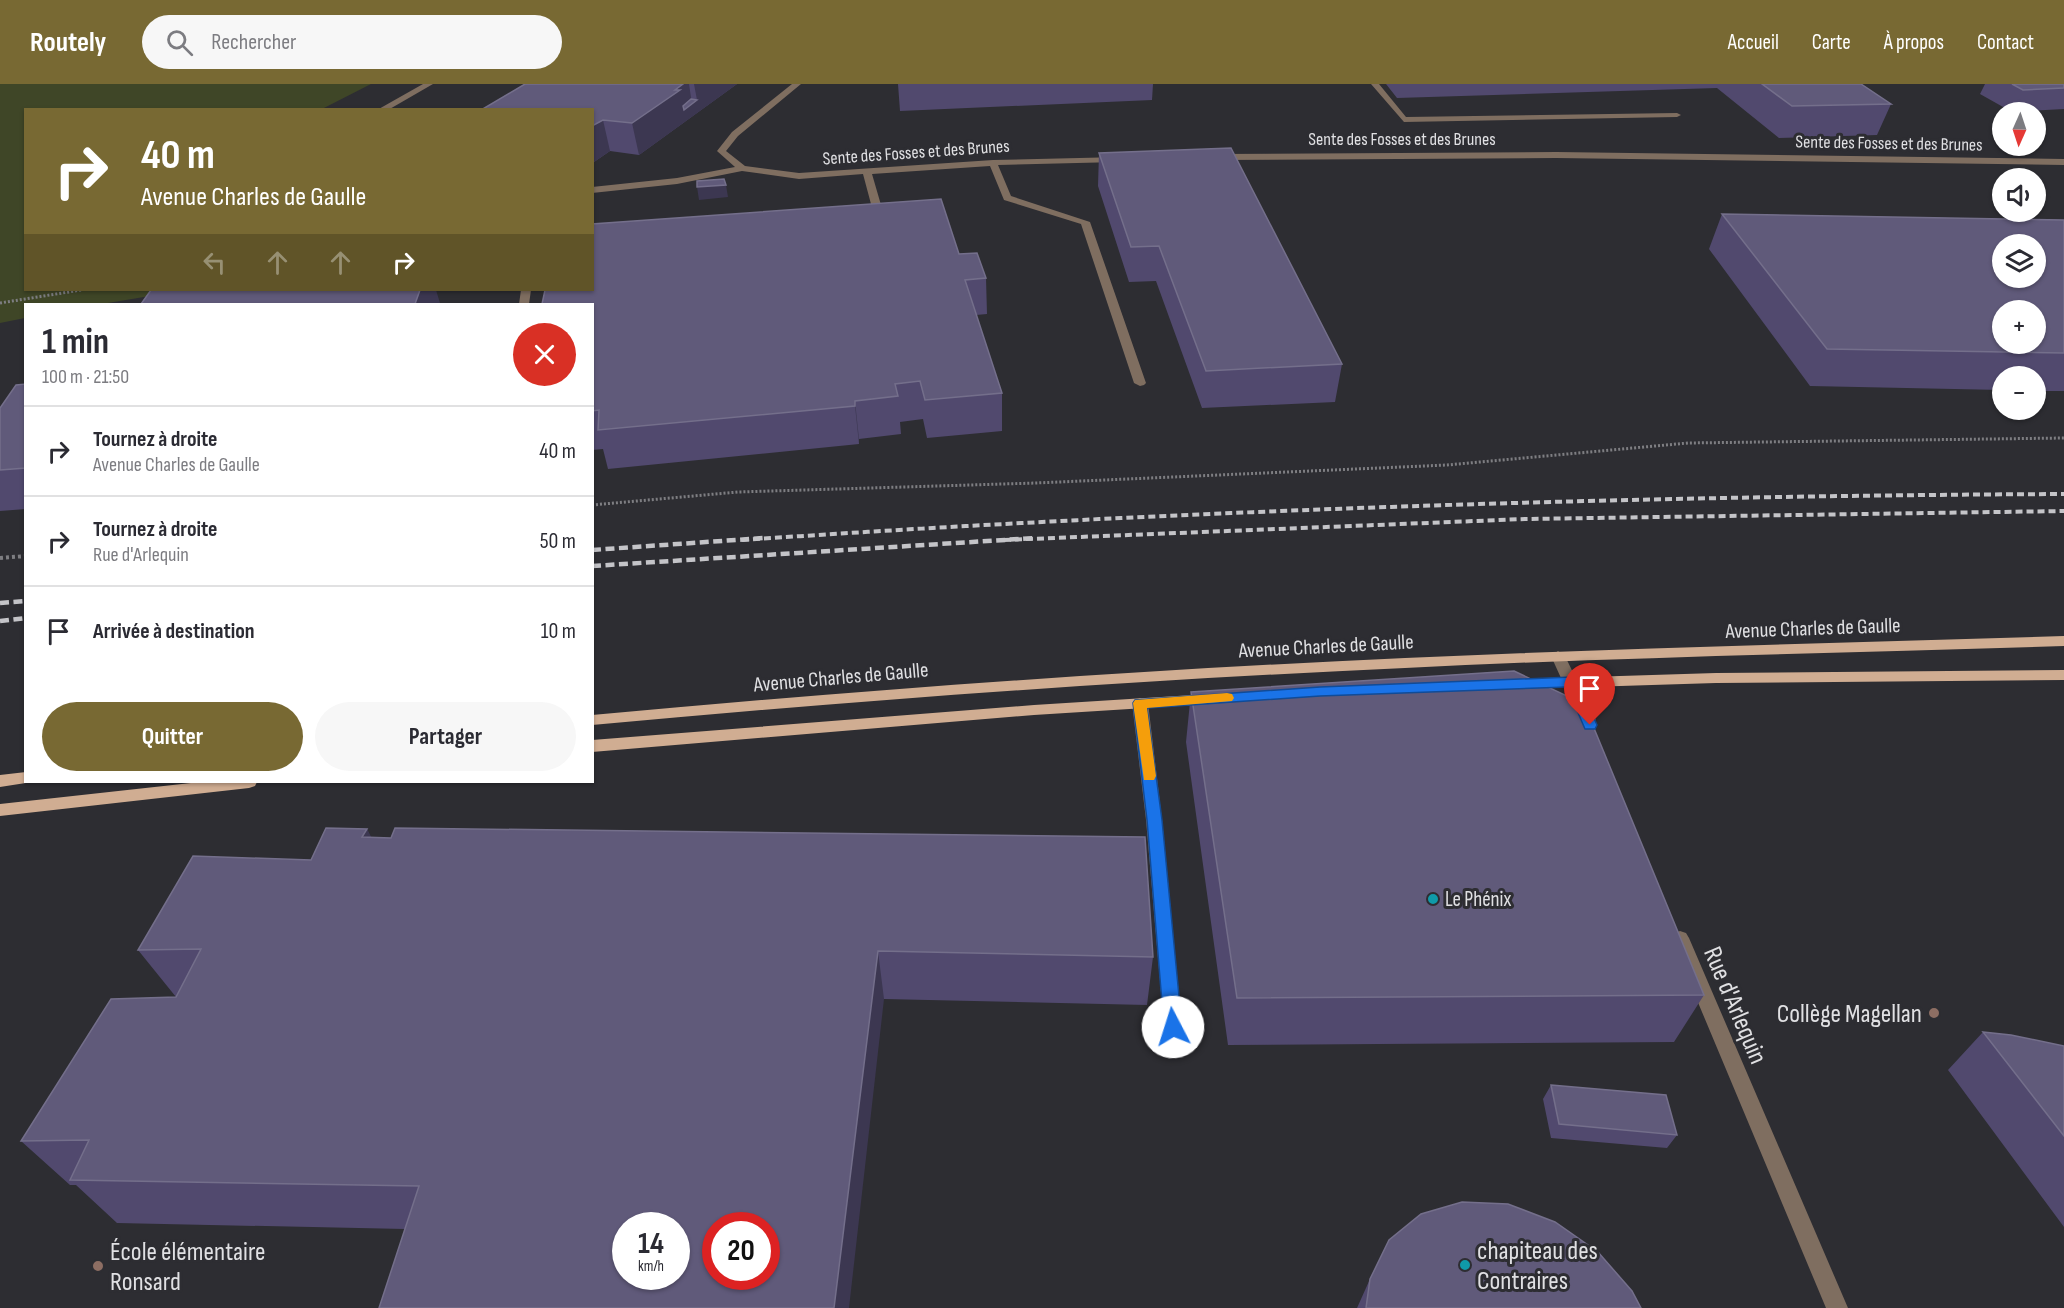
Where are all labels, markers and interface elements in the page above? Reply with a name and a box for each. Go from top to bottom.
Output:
search box [142,15,562,69]
text: Routely [30,26,106,59]
icon: search [163,26,196,59]
text: Rechercher [211,29,296,56]
text: Accueil [1728,30,1779,55]
text: Carte [1812,30,1851,55]
text: À propos [1884,30,1944,55]
text: Contact [1977,30,2034,55]
north arrow [1992,102,2046,156]
map controls [1992,102,2046,420]
street label: Sente des Fosses et des Brunes [1308,129,1496,150]
text: 40 m [141,130,215,181]
street label: Sente des Fosses et des Brunes [1795,131,1983,156]
icon: right [42,132,120,210]
street label: Sente des Fosses et des Brunes [822,135,1010,170]
button: sound [1992,168,2046,222]
text: Avenue Charles de Gaulle [141,181,366,213]
button: layers [1992,234,2046,288]
icon: left [198,246,231,279]
icon: ahead [261,246,294,279]
icon: ahead [324,246,357,279]
icon: right [387,246,420,279]
button: + [1992,300,2046,354]
text: 1 min [42,321,109,364]
button: close [513,323,576,386]
text: 100 m · 21:50 [42,365,129,389]
button: − [1992,366,2046,420]
text: Tournez à droite [93,426,218,453]
icon: right [42,435,75,468]
text: 40 m [539,438,576,465]
text: Avenue Charles de Gaulle [93,453,260,477]
text: Tournez à droite [93,516,218,543]
icon: right [42,525,75,558]
text: 50 m [540,528,576,555]
text: Rue d'Arlequin [93,543,189,567]
street label: Avenue Charles de Gaulle [1724,613,1901,644]
icon: arrive [42,615,75,648]
text: Arrivée à destination [93,618,255,645]
text: 10 m [541,618,576,645]
street label: Avenue Charles de Gaulle [1237,629,1414,664]
street label: Avenue Charles de Gaulle [752,657,929,698]
pin [1564,663,1615,725]
icon: arrive [1573,672,1606,705]
button: Quitter [42,702,303,771]
button: Partager [315,702,576,771]
place label: Le Phénix [1445,887,1512,912]
marker: Le Phénix [1426,892,1440,906]
street label: Rue d'Arlequin [1696,942,1773,1069]
position arrow [1141,995,1205,1059]
place label: Collège Magellan [1777,999,1922,1030]
marker: Collège Magellan [1927,1006,1941,1020]
speed limit sign: 20 [702,1212,780,1290]
text: 14 [638,1226,664,1262]
place label: chapiteau des Contraires [1477,1236,1598,1297]
place label: École élémentaire Ronsard [110,1237,265,1298]
text: km/h [638,1257,664,1276]
marker: chapiteau des Contraires [1458,1258,1472,1272]
marker: École élémentaire Ronsard [91,1259,105,1273]

